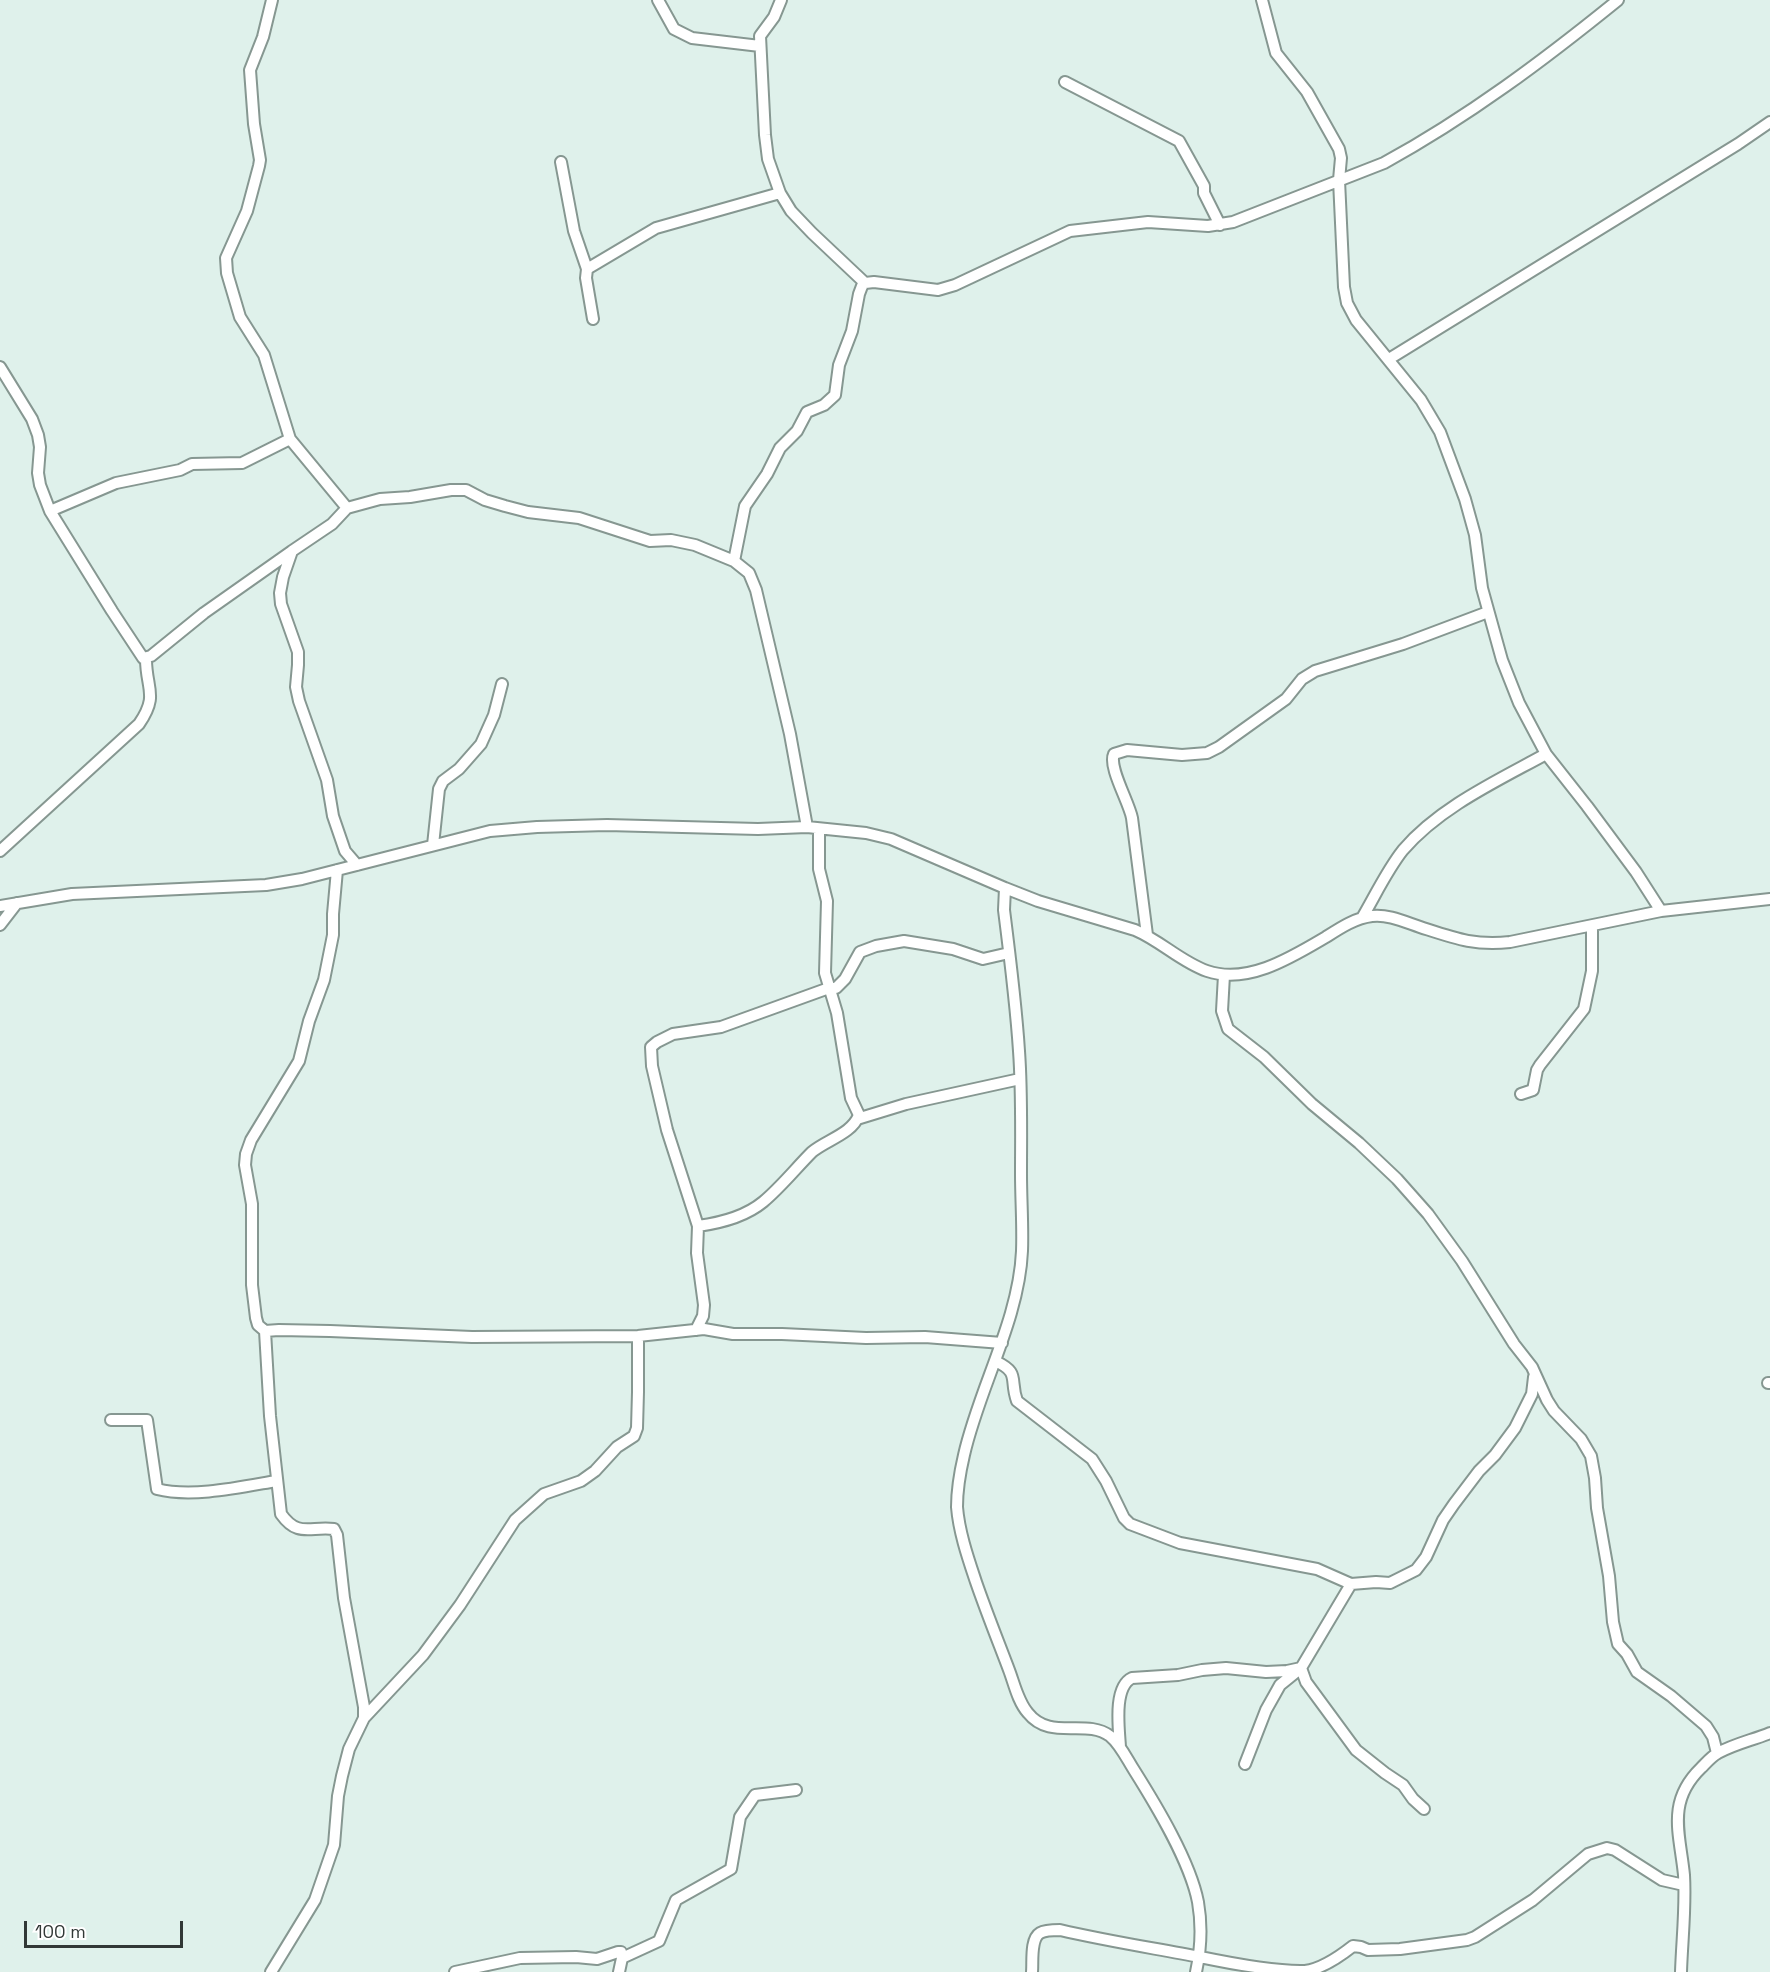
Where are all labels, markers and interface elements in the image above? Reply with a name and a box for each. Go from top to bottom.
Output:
scale bar [27,1909,186,1947]
text: 100 m [35,1920,86,1943]

